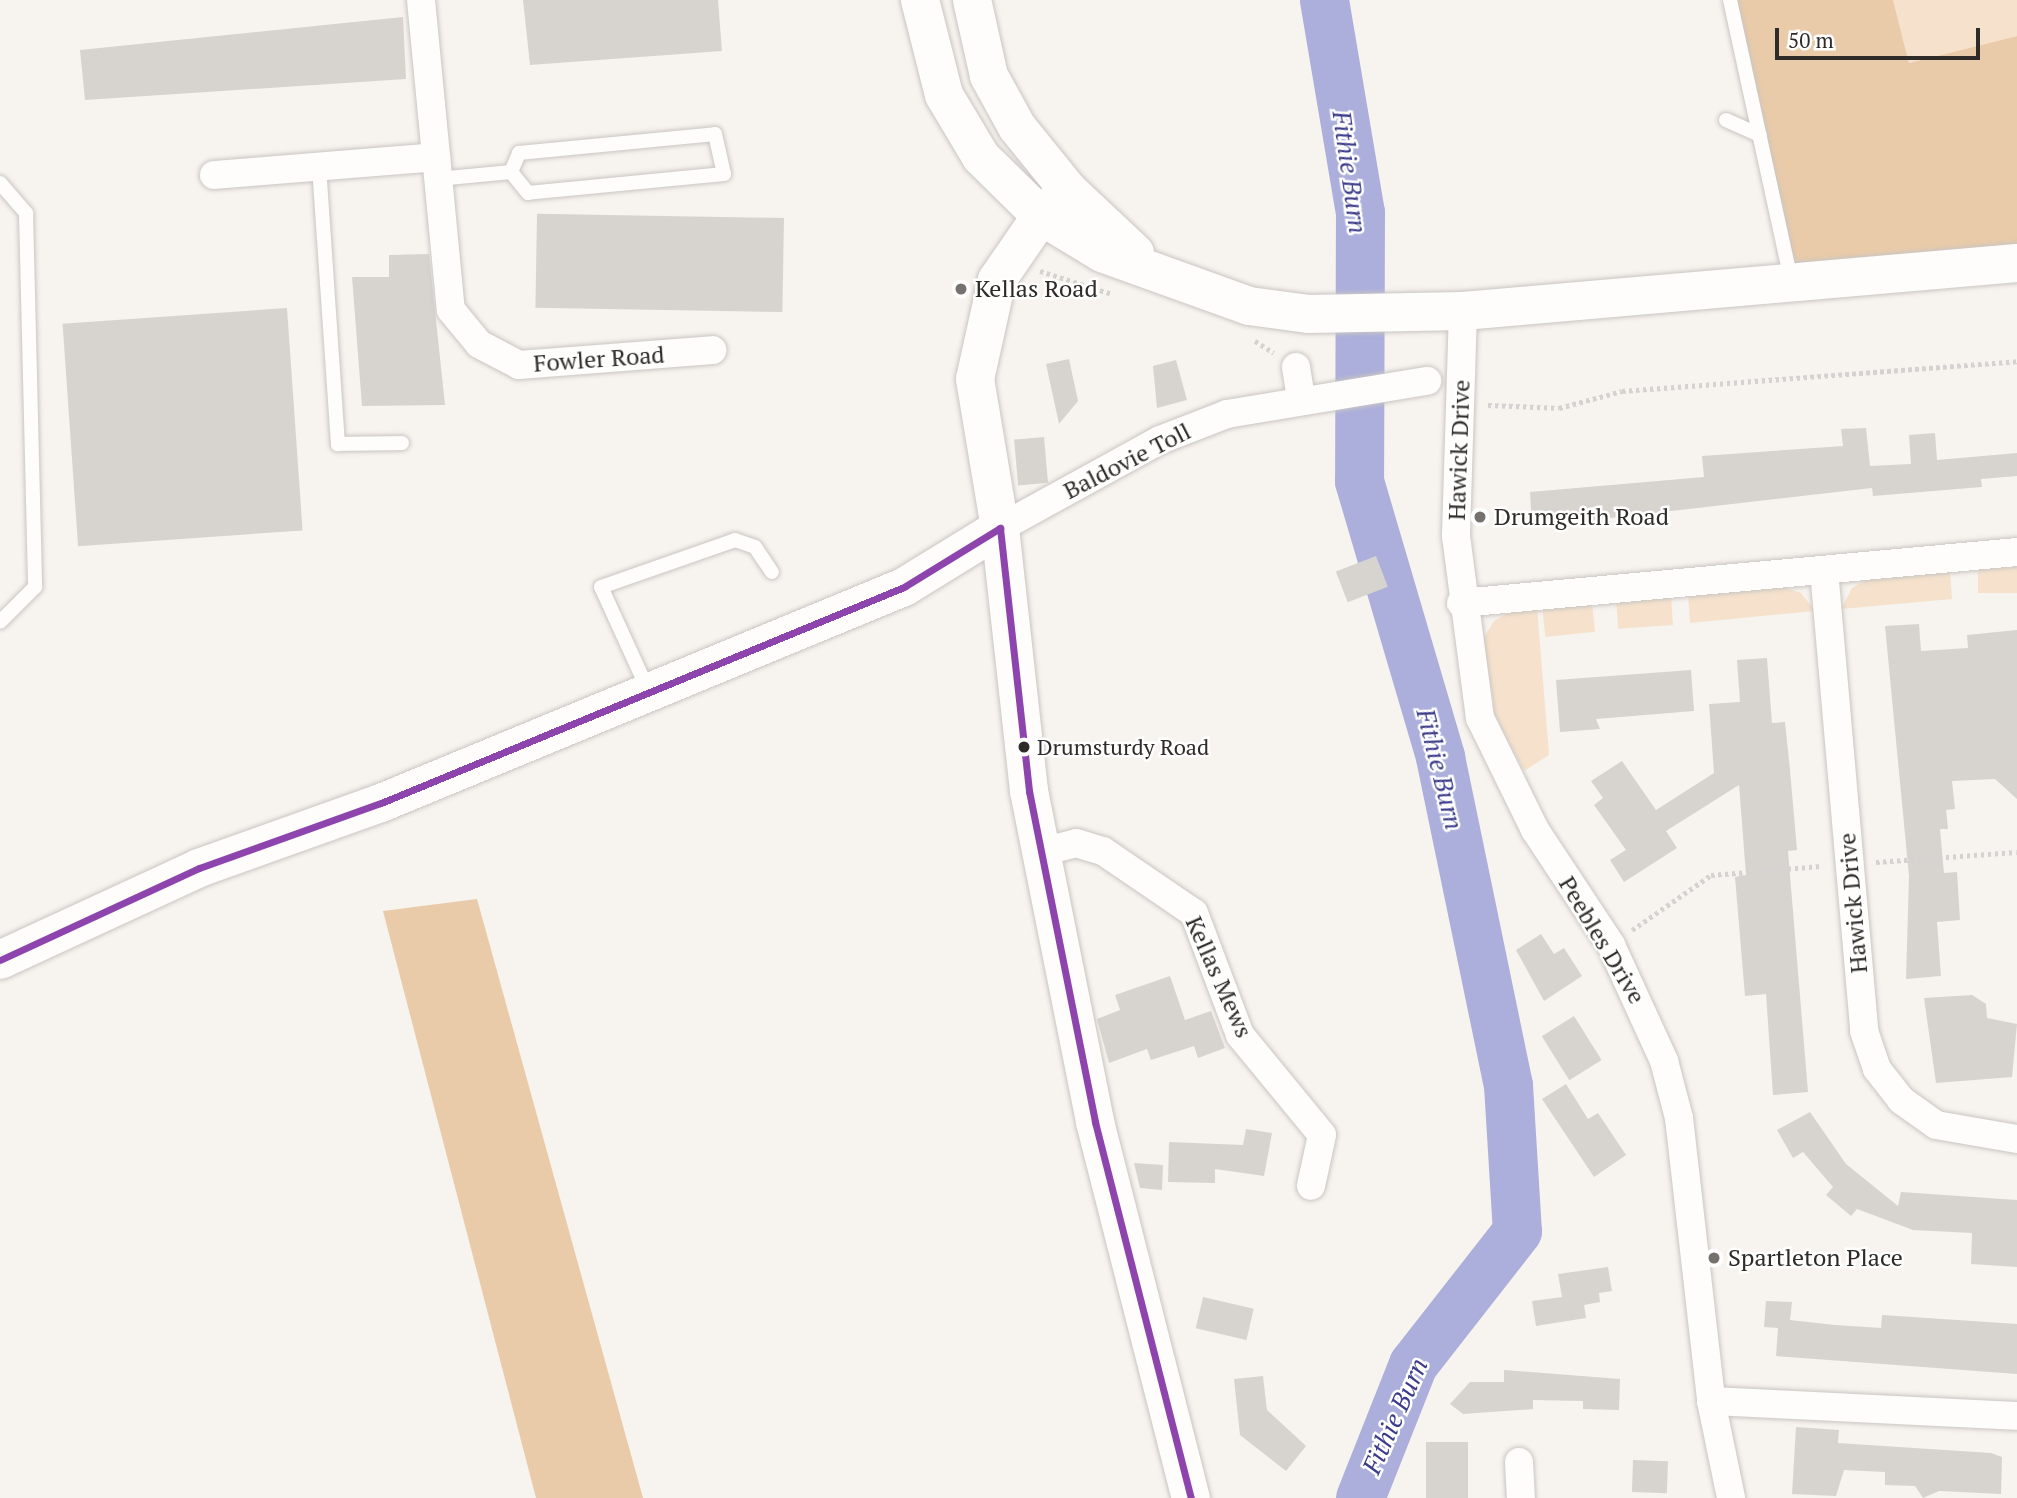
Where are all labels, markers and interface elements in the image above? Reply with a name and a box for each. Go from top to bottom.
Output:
scale bar [1779,14,1984,58]
text: 50 m [1788,26,1834,54]
water label: Fithie Burn [1326,109,1374,235]
place label: Kellas Road [975,275,1098,303]
marker: Kellas Road [953,281,969,297]
street label: Fowler Road [532,340,666,378]
street label: Hawick Drive [1442,379,1476,521]
street label: Baldovie Toll [1059,417,1195,505]
place label: Drumgeith Road [1494,503,1669,531]
marker: Drumgeith Road [1472,509,1488,525]
water label: Fithie Burn [1410,705,1470,833]
place label: Drumsturdy Road [1037,734,1209,760]
marker: Drumsturdy Road [1017,740,1031,754]
street label: Hawick Drive [1833,832,1873,974]
street label: Peebles Drive [1553,871,1651,1009]
street label: Kellas Mews [1179,912,1259,1042]
place label: Spartleton Place [1728,1244,1903,1272]
marker: Spartleton Place [1706,1250,1722,1266]
water label: Fithie Burn [1356,1353,1434,1479]

